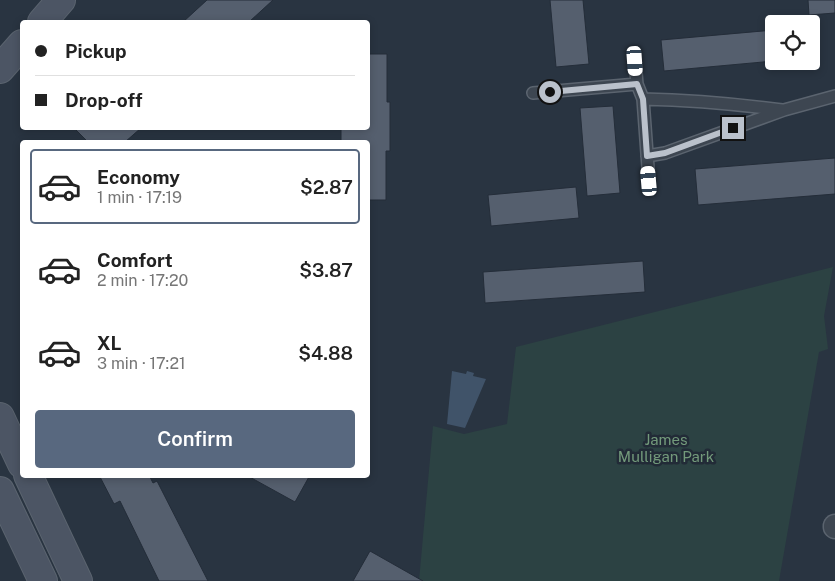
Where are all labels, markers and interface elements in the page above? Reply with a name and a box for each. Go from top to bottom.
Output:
map controls [765,15,820,70]
button: locate [765,15,820,70]
text: Pickup [65,40,127,62]
car [626,46,643,76]
route start [539,81,561,103]
text: Drop-off [65,89,142,111]
route end [722,117,744,139]
icon: car [37,164,82,209]
car [640,165,657,197]
text: Economy [97,166,180,188]
text: $2.87 [300,176,353,198]
text: 1 min · 17:19 [97,188,182,207]
icon: car [37,247,82,292]
text: Comfort [97,249,173,271]
text: $3.87 [299,259,353,281]
text: 2 min · 17:20 [97,271,188,290]
icon: car [37,330,82,375]
text: XL [97,332,122,354]
text: $4.88 [298,342,353,364]
text: 3 min · 17:21 [97,354,186,373]
button: Confirm [35,410,355,468]
park label: James Mulligan Park [618,431,714,465]

